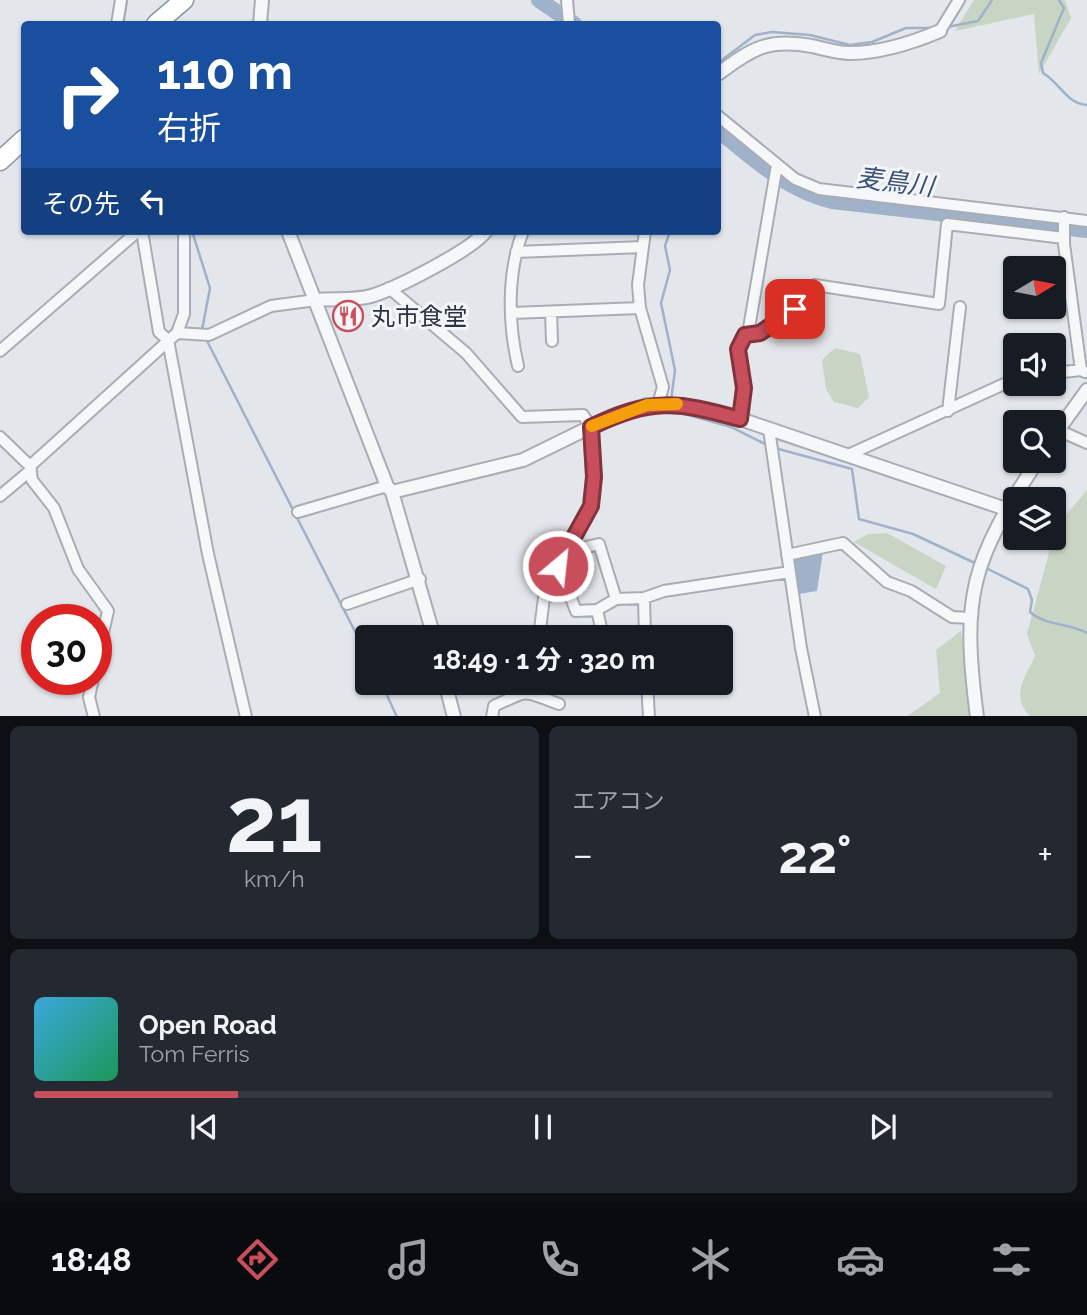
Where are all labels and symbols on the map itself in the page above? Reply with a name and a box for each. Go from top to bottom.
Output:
water label: 麦鳥川 [854,162,939,202]
north arrow [1003,256,1066,318]
pin [765,279,825,339]
restaurant icon: 丸市食堂 [331,299,365,333]
place label: 丸市食堂 [371,302,467,331]
position arrow [521,529,595,603]
speed limit sign: 30 [21,604,112,695]

